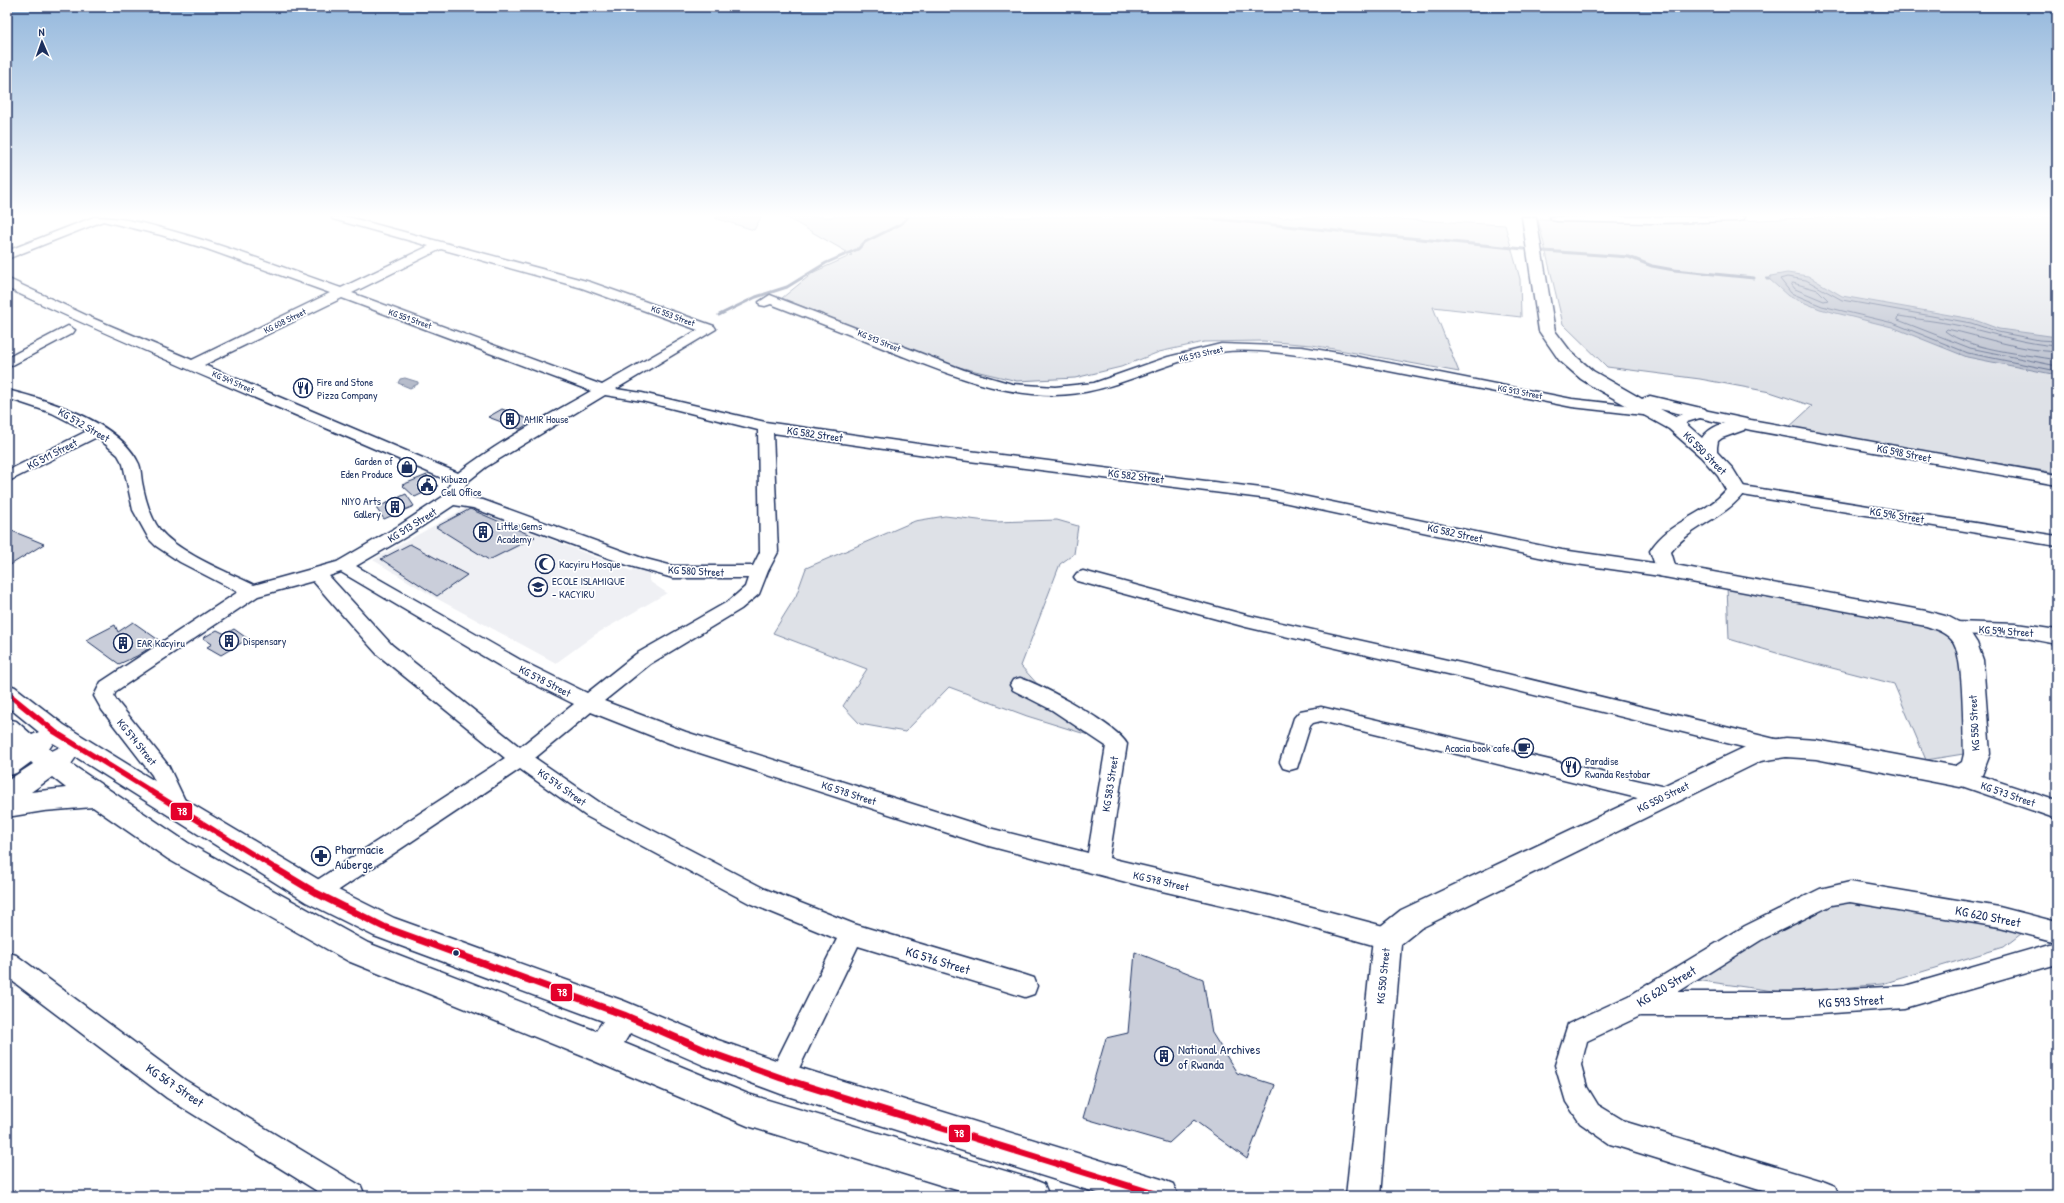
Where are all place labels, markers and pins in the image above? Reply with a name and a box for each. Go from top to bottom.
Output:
place label: Fire and Stone Pizza Company [316,375,378,402]
restaurant icon: Fire and Stone Pizza Company [292,377,314,399]
building icon: AMIR House [499,408,521,430]
place label: AMIR House [524,412,569,426]
place label: Garden of Eden Produce [341,454,394,481]
shop icon: Garden of Eden Produce [396,456,418,478]
place label: Kibuza Cell Office [441,472,482,499]
public building icon: Kibuza Cell Office [416,474,438,496]
place label: NIYO Arts Gallery [341,494,381,521]
building icon: NIYO Arts Gallery [384,496,406,518]
place label: Little Gems Academy [497,519,542,546]
building icon: Little Gems Academy [472,521,494,543]
mosque icon: Kacyiru Mosque [534,553,556,575]
place label: Kacyiru Mosque [559,557,621,571]
place label: ECOLE ISLAMIQUE - KACYIRU [552,574,625,601]
school or university icon: ECOLE ISLAMIQUE - KACYIRU [527,576,549,598]
building icon: Dispensary [218,630,240,652]
building icon: EAR Kacyiru [112,632,134,654]
place label: Dispensary [243,634,287,648]
place label: EAR Kacyiru [137,636,185,650]
cafe icon: Acacia book cafe [1513,737,1535,759]
place label: Acacia book cafe [1445,741,1511,755]
place label: Paradise Rwanda Restobar [1585,754,1651,781]
restaurant icon: Paradise Rwanda Restobar [1560,756,1582,778]
place label: Pharmacie Auberge [335,840,384,873]
pharmacy icon: Pharmacie Auberge [310,845,332,867]
unlabelled marker [451,948,461,958]
place label: National Archives of Rwanda [1178,1040,1260,1073]
building icon: National Archives of Rwanda [1153,1045,1175,1067]

